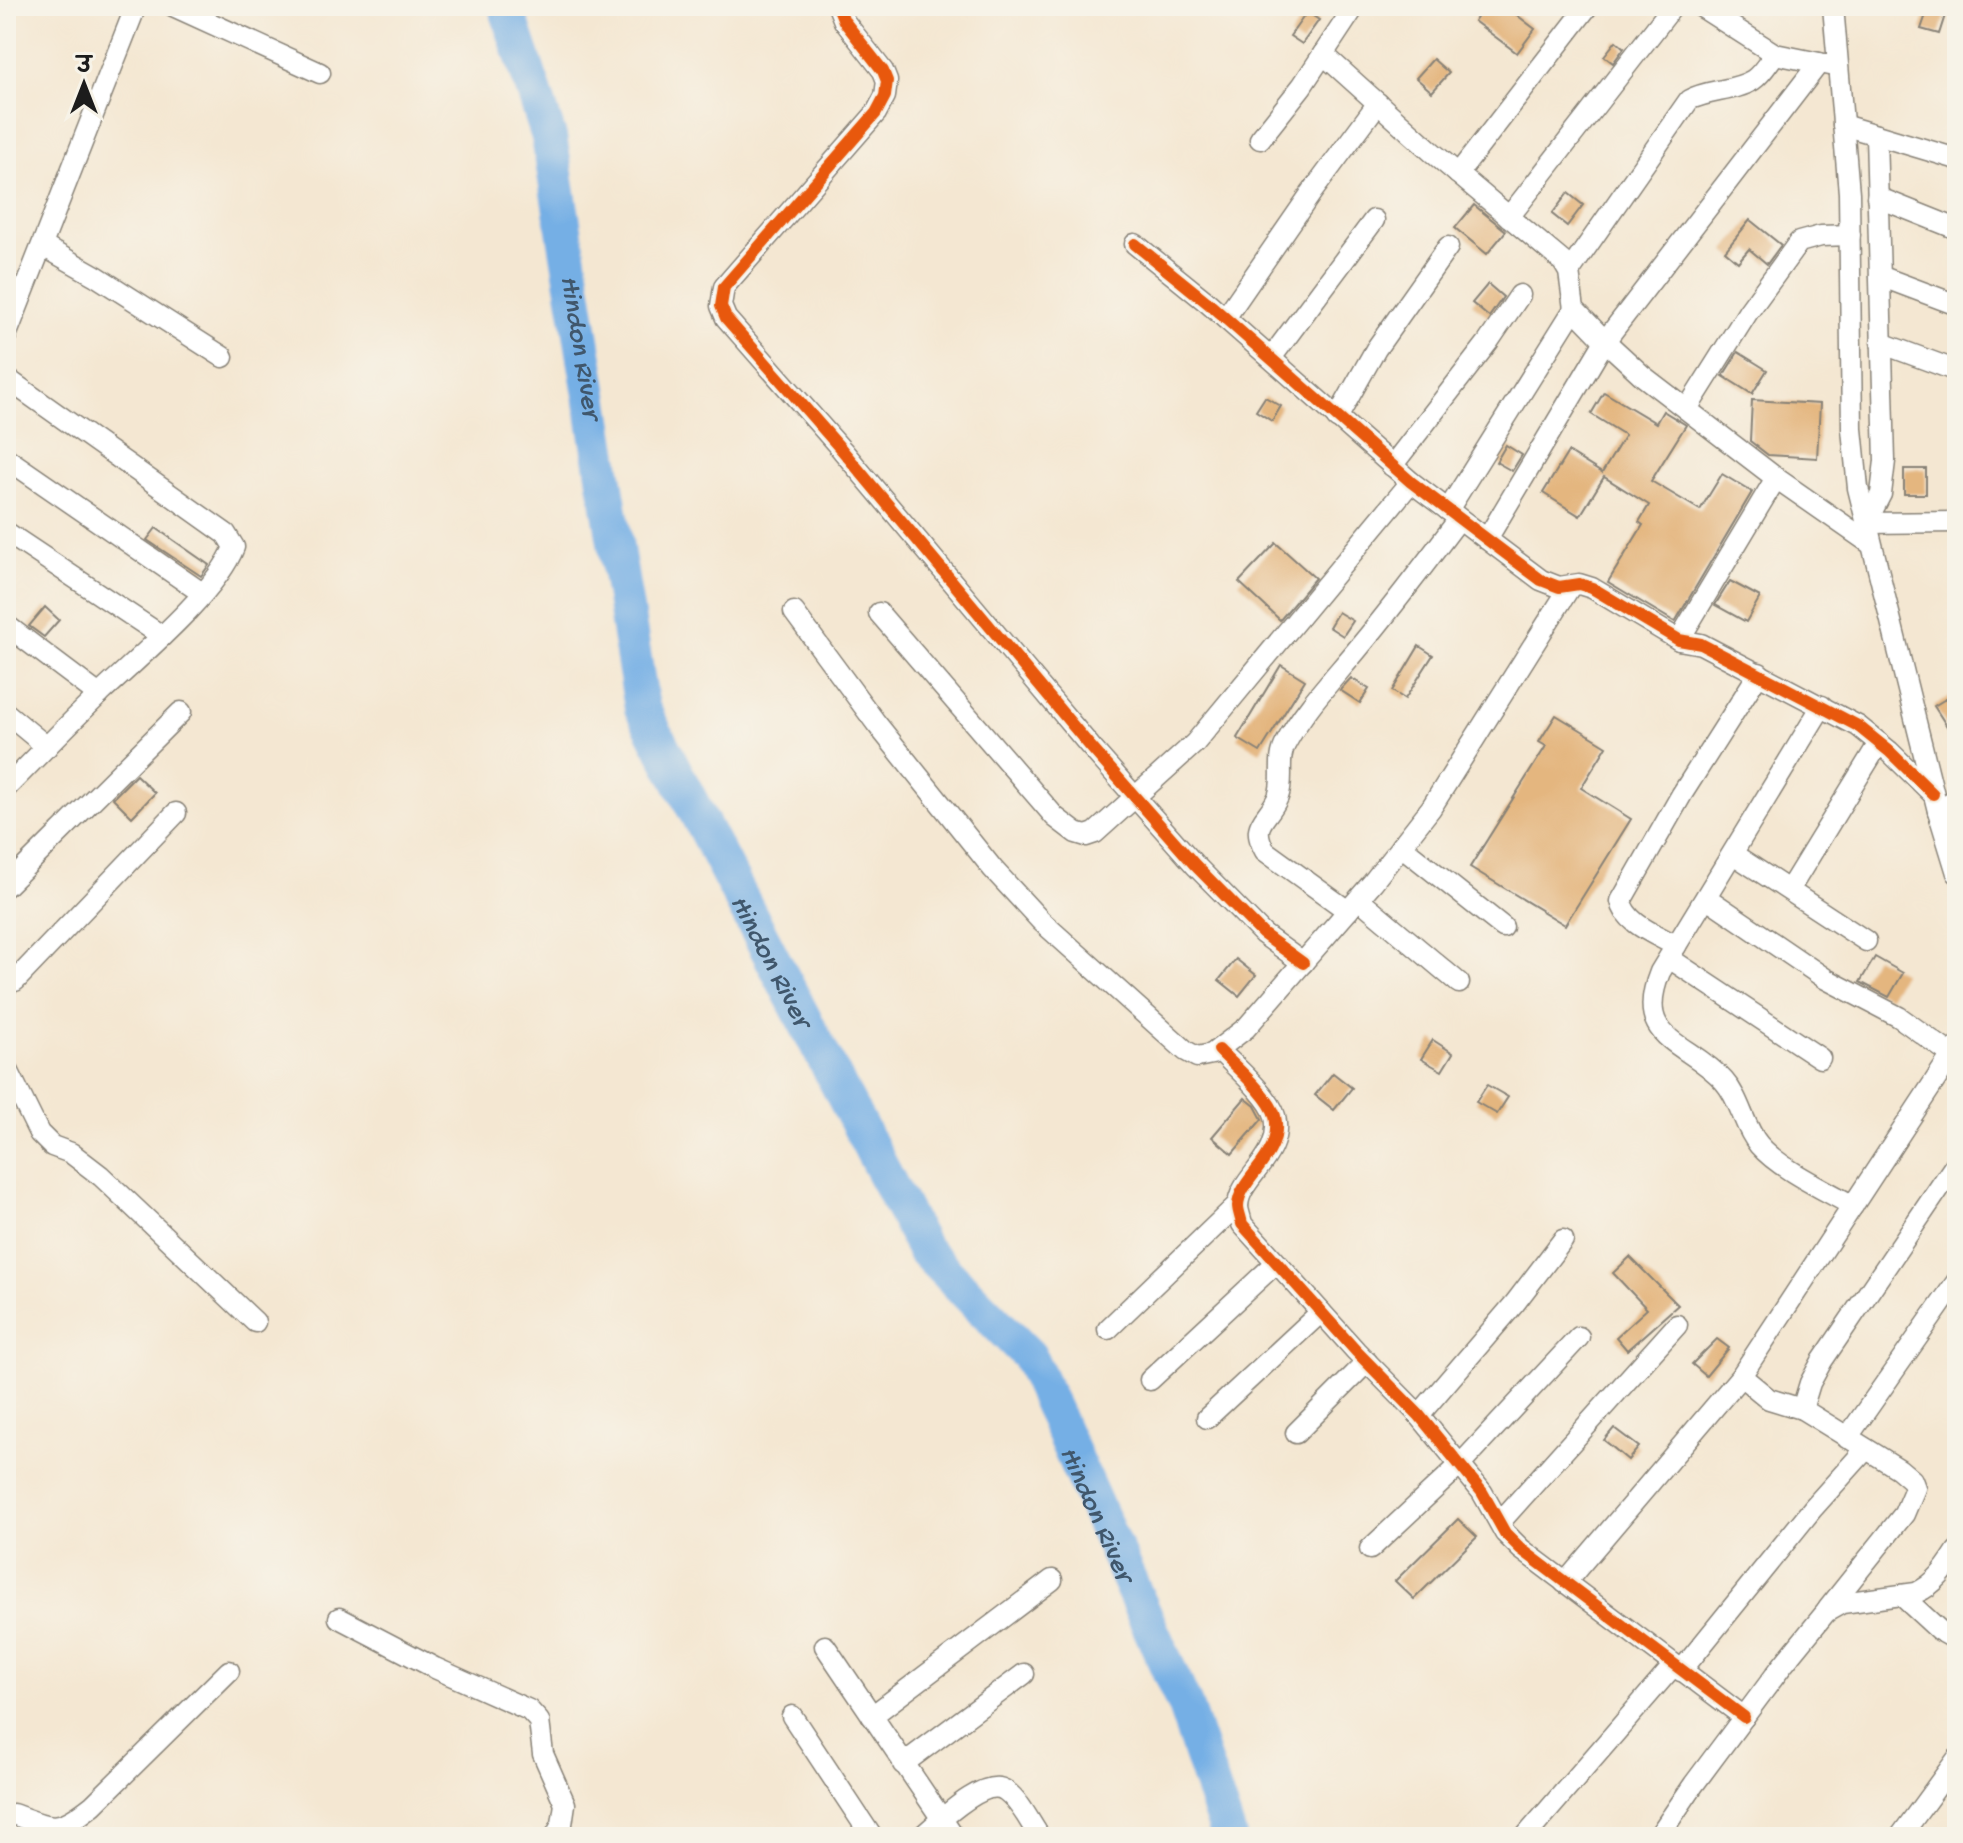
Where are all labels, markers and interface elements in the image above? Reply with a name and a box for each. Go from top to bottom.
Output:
north arrow [44,44,124,124]
text: उ [75,55,94,81]
water label: Hindon River [551,273,607,426]
water label: Hindon River [721,890,819,1038]
water label: Hindon River [1050,1442,1141,1591]

